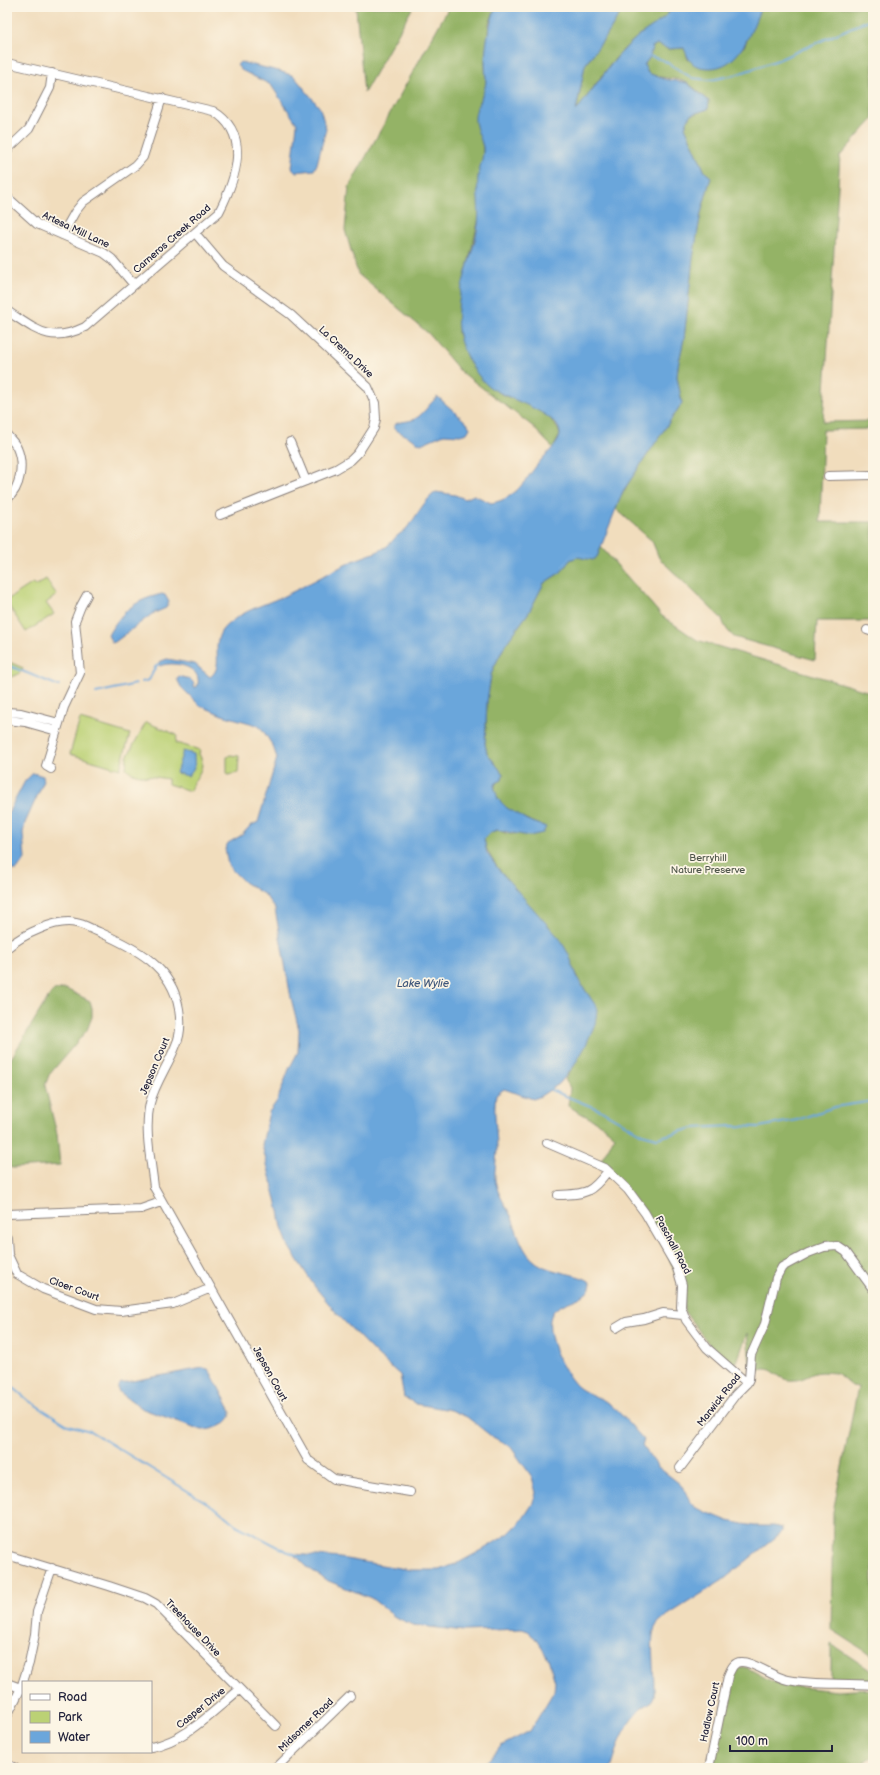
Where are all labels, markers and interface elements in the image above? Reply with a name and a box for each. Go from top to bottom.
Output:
street label: Carneros Creek Road [131,202,213,276]
street label: Artesa Mill Lane [41,209,112,251]
street label: La Crema Drive [316,324,376,380]
park label: Berryhill Nature Preserve [671,852,745,876]
water label: Lake Wylie [397,977,450,990]
street label: Jepson Court [138,1036,172,1096]
street label: Paschall Road [653,1214,694,1276]
street label: Cloer Court [47,1274,101,1304]
street label: Jepson Court [250,1345,290,1403]
street label: Marwick Road [695,1371,744,1429]
street label: Treehouse Drive [163,1597,223,1659]
legend [22,1681,152,1753]
street label: Hadlow Court [698,1681,722,1743]
street label: Casper Drive [174,1685,228,1731]
text: Road [58,1690,87,1705]
street label: Midsomer Road [276,1695,336,1754]
text: Park [58,1710,82,1725]
scale bar [730,1727,832,1753]
text: Water [58,1730,90,1745]
text: 100 m [736,1734,768,1749]

